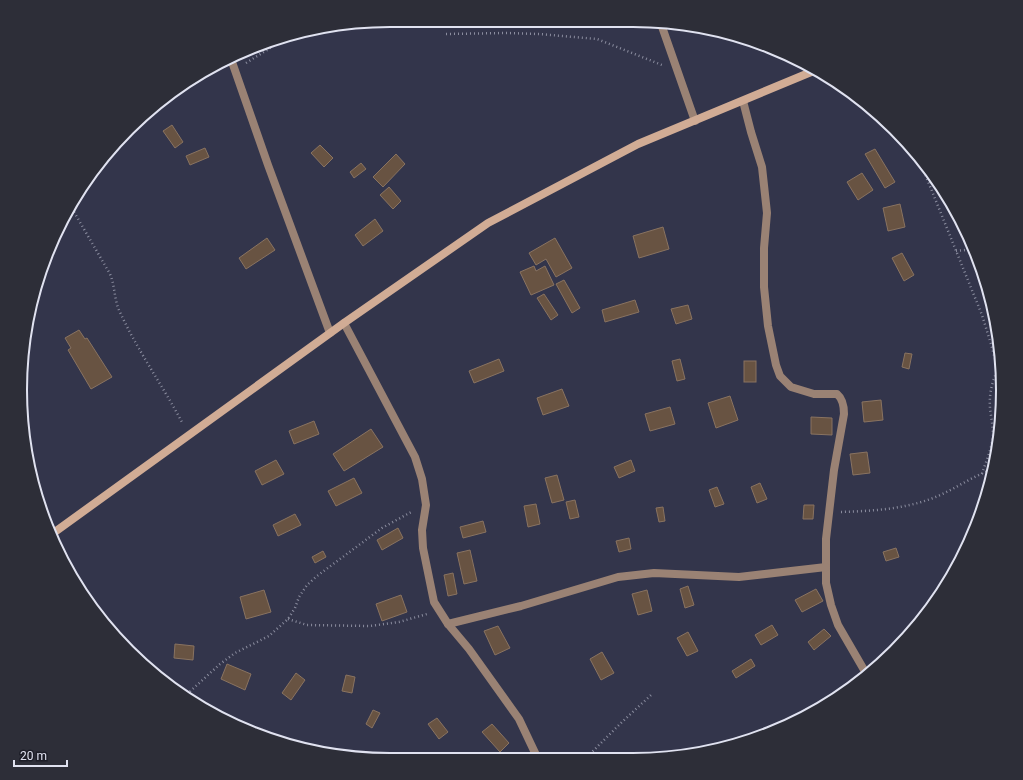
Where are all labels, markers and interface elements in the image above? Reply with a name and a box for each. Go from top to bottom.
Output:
scale bar [14,742,67,768]
text: 20 m [20,749,47,763]

